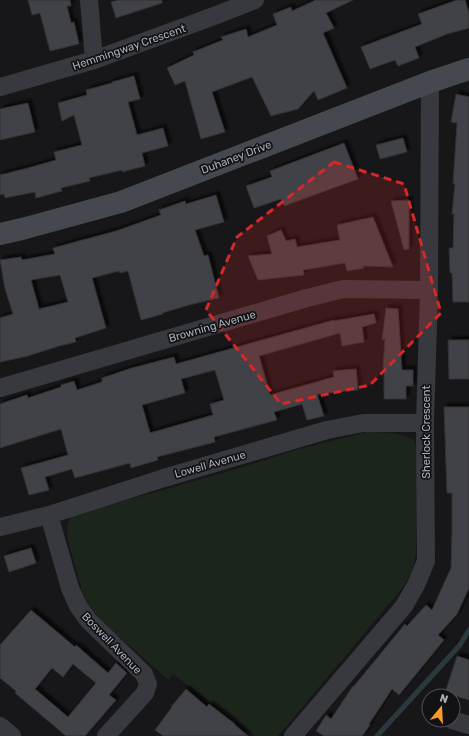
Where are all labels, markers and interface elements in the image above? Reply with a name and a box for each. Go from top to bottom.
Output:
street label: Hemmingway Crescent [71,22,188,73]
street label: Duhaney Drive [199,138,273,177]
street label: Browning Avenue [167,308,257,345]
street label: Sherlock Crescent [420,385,433,479]
street label: Lowell Avenue [173,448,247,481]
street label: Boswell Avenue [79,610,144,677]
north arrow [421,688,461,728]
text: N [438,692,450,706]

